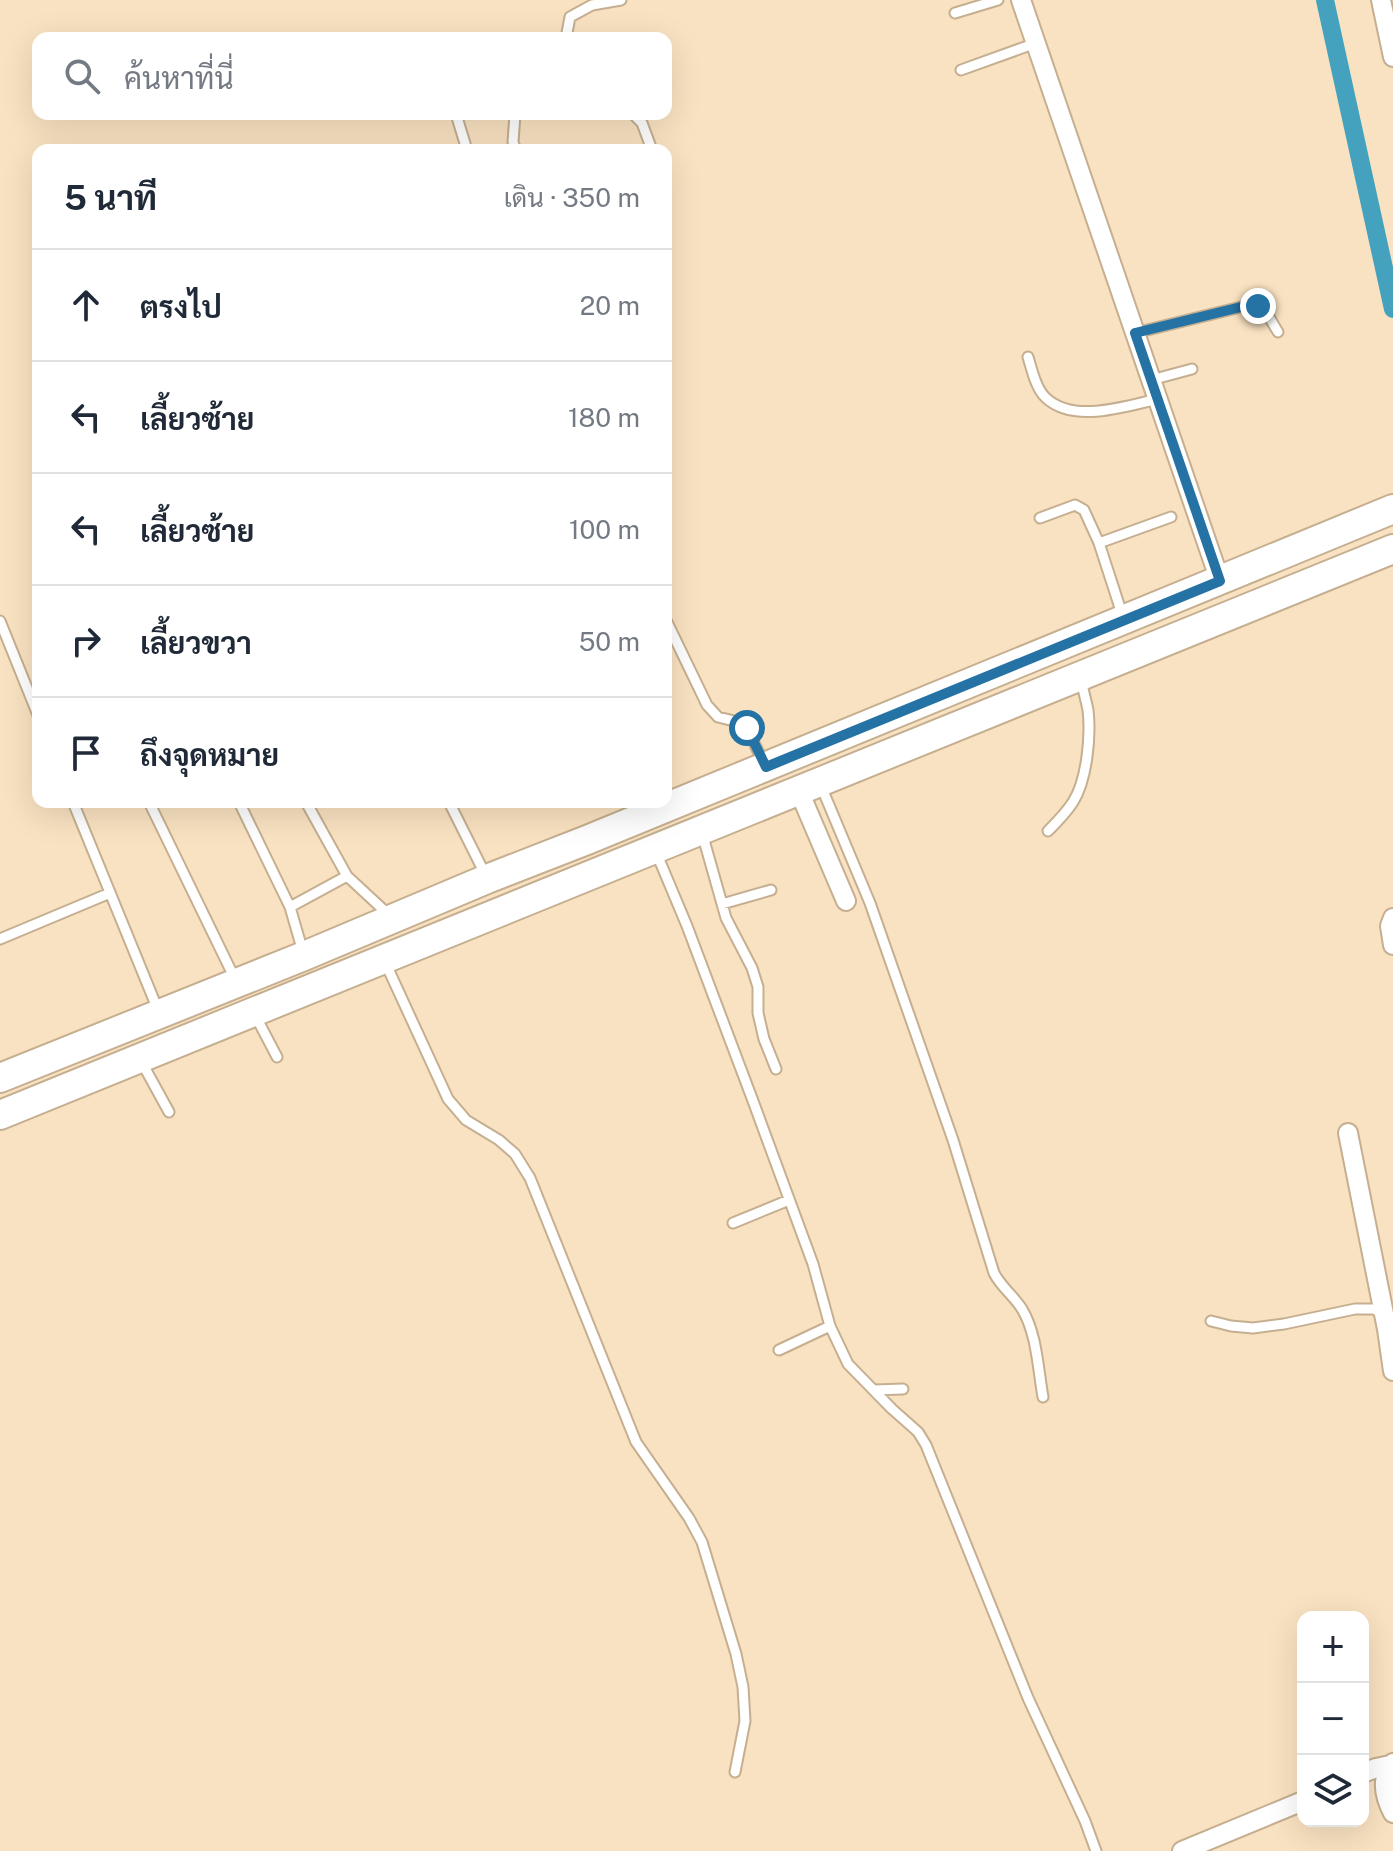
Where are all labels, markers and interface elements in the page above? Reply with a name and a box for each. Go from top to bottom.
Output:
search box [32,32,672,120]
icon: search [60,54,104,98]
text: ค้นหาที่นี่ [124,60,234,96]
text: 5 นาที [64,178,157,218]
text: เดิน · 350 m [504,182,640,213]
icon: ahead [64,283,108,327]
route end [1240,288,1276,324]
text: ตรงไป [140,289,222,325]
text: 20 m [580,290,640,321]
icon: left [64,395,108,439]
text: เลี้ยวซ้าย [140,401,254,437]
text: 180 m [568,402,640,433]
icon: left [64,507,108,551]
text: เลี้ยวซ้าย [140,513,254,549]
text: 100 m [569,514,640,545]
icon: right [64,619,108,663]
text: เลี้ยวขวา [140,625,252,661]
text: 50 m [579,626,640,657]
route start [729,710,765,746]
icon: arrive [64,731,108,775]
text: ถึงจุดหมาย [140,737,279,773]
map controls [1297,1611,1369,1827]
button: + [1297,1611,1369,1683]
button: − [1297,1683,1369,1755]
button: layers [1297,1755,1369,1827]

